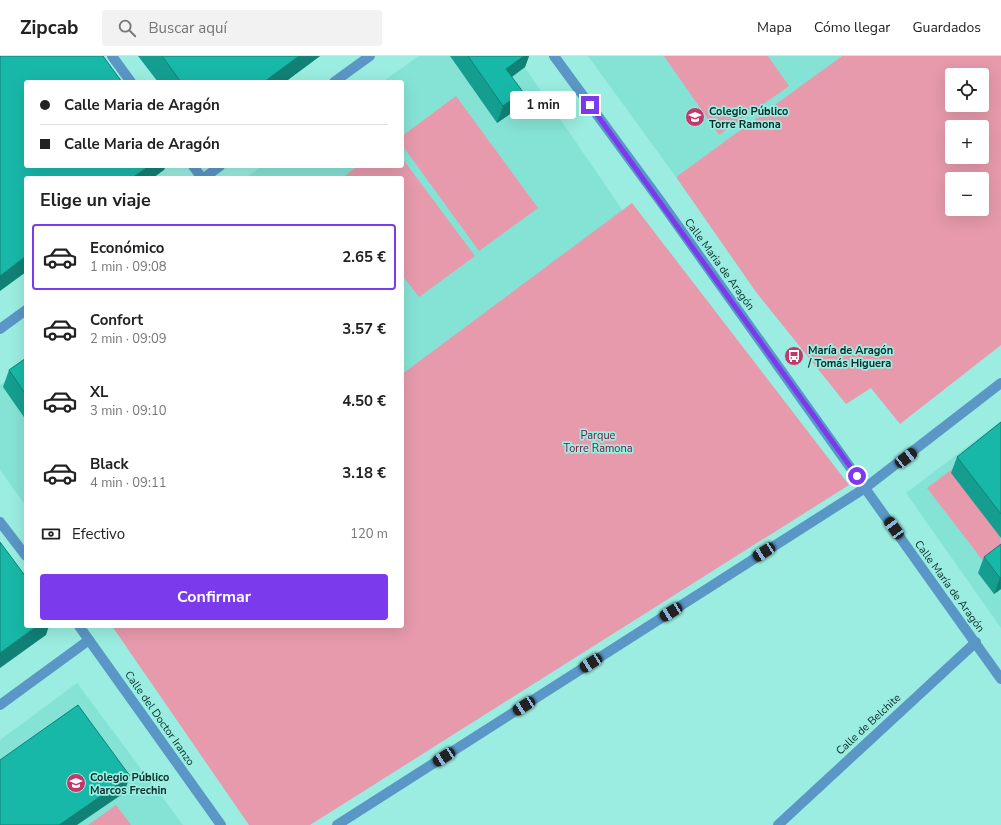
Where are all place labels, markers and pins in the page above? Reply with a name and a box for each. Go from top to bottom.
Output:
place label: Colegio Público Torre Ramona [709,104,788,132]
school or university icon: Colegio Público Torre Ramona [684,106,706,128]
place label: María de Aragón / Tomás Higuera [807,343,893,371]
bus stop icon: María de Aragón / Tomás Higuera [783,345,805,367]
place label: Colegio Público Marcos Frechin [90,770,169,798]
school or university icon: Colegio Público Marcos Frechin [65,772,87,794]

